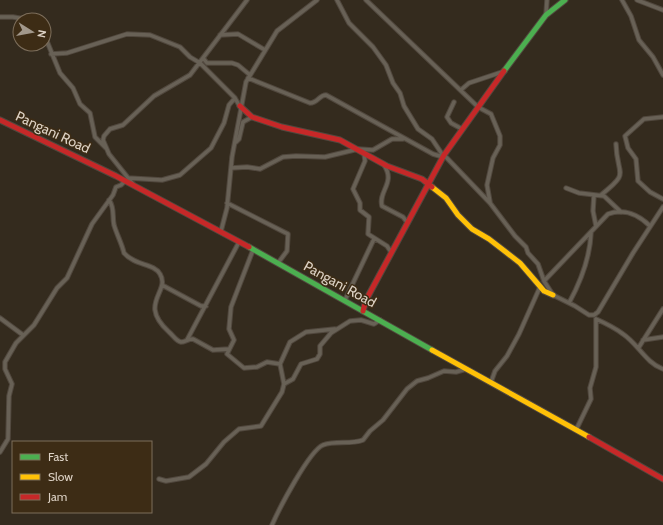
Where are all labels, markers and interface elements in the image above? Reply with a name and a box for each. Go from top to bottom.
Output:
north arrow [12,12,52,52]
text: N [34,29,49,39]
street label: Pangani Road [13,107,93,157]
street label: Pangani Road [300,257,380,311]
legend [12,441,152,513]
text: Fast [48,449,68,464]
text: Slow [48,469,73,484]
text: Jam [47,489,67,504]

